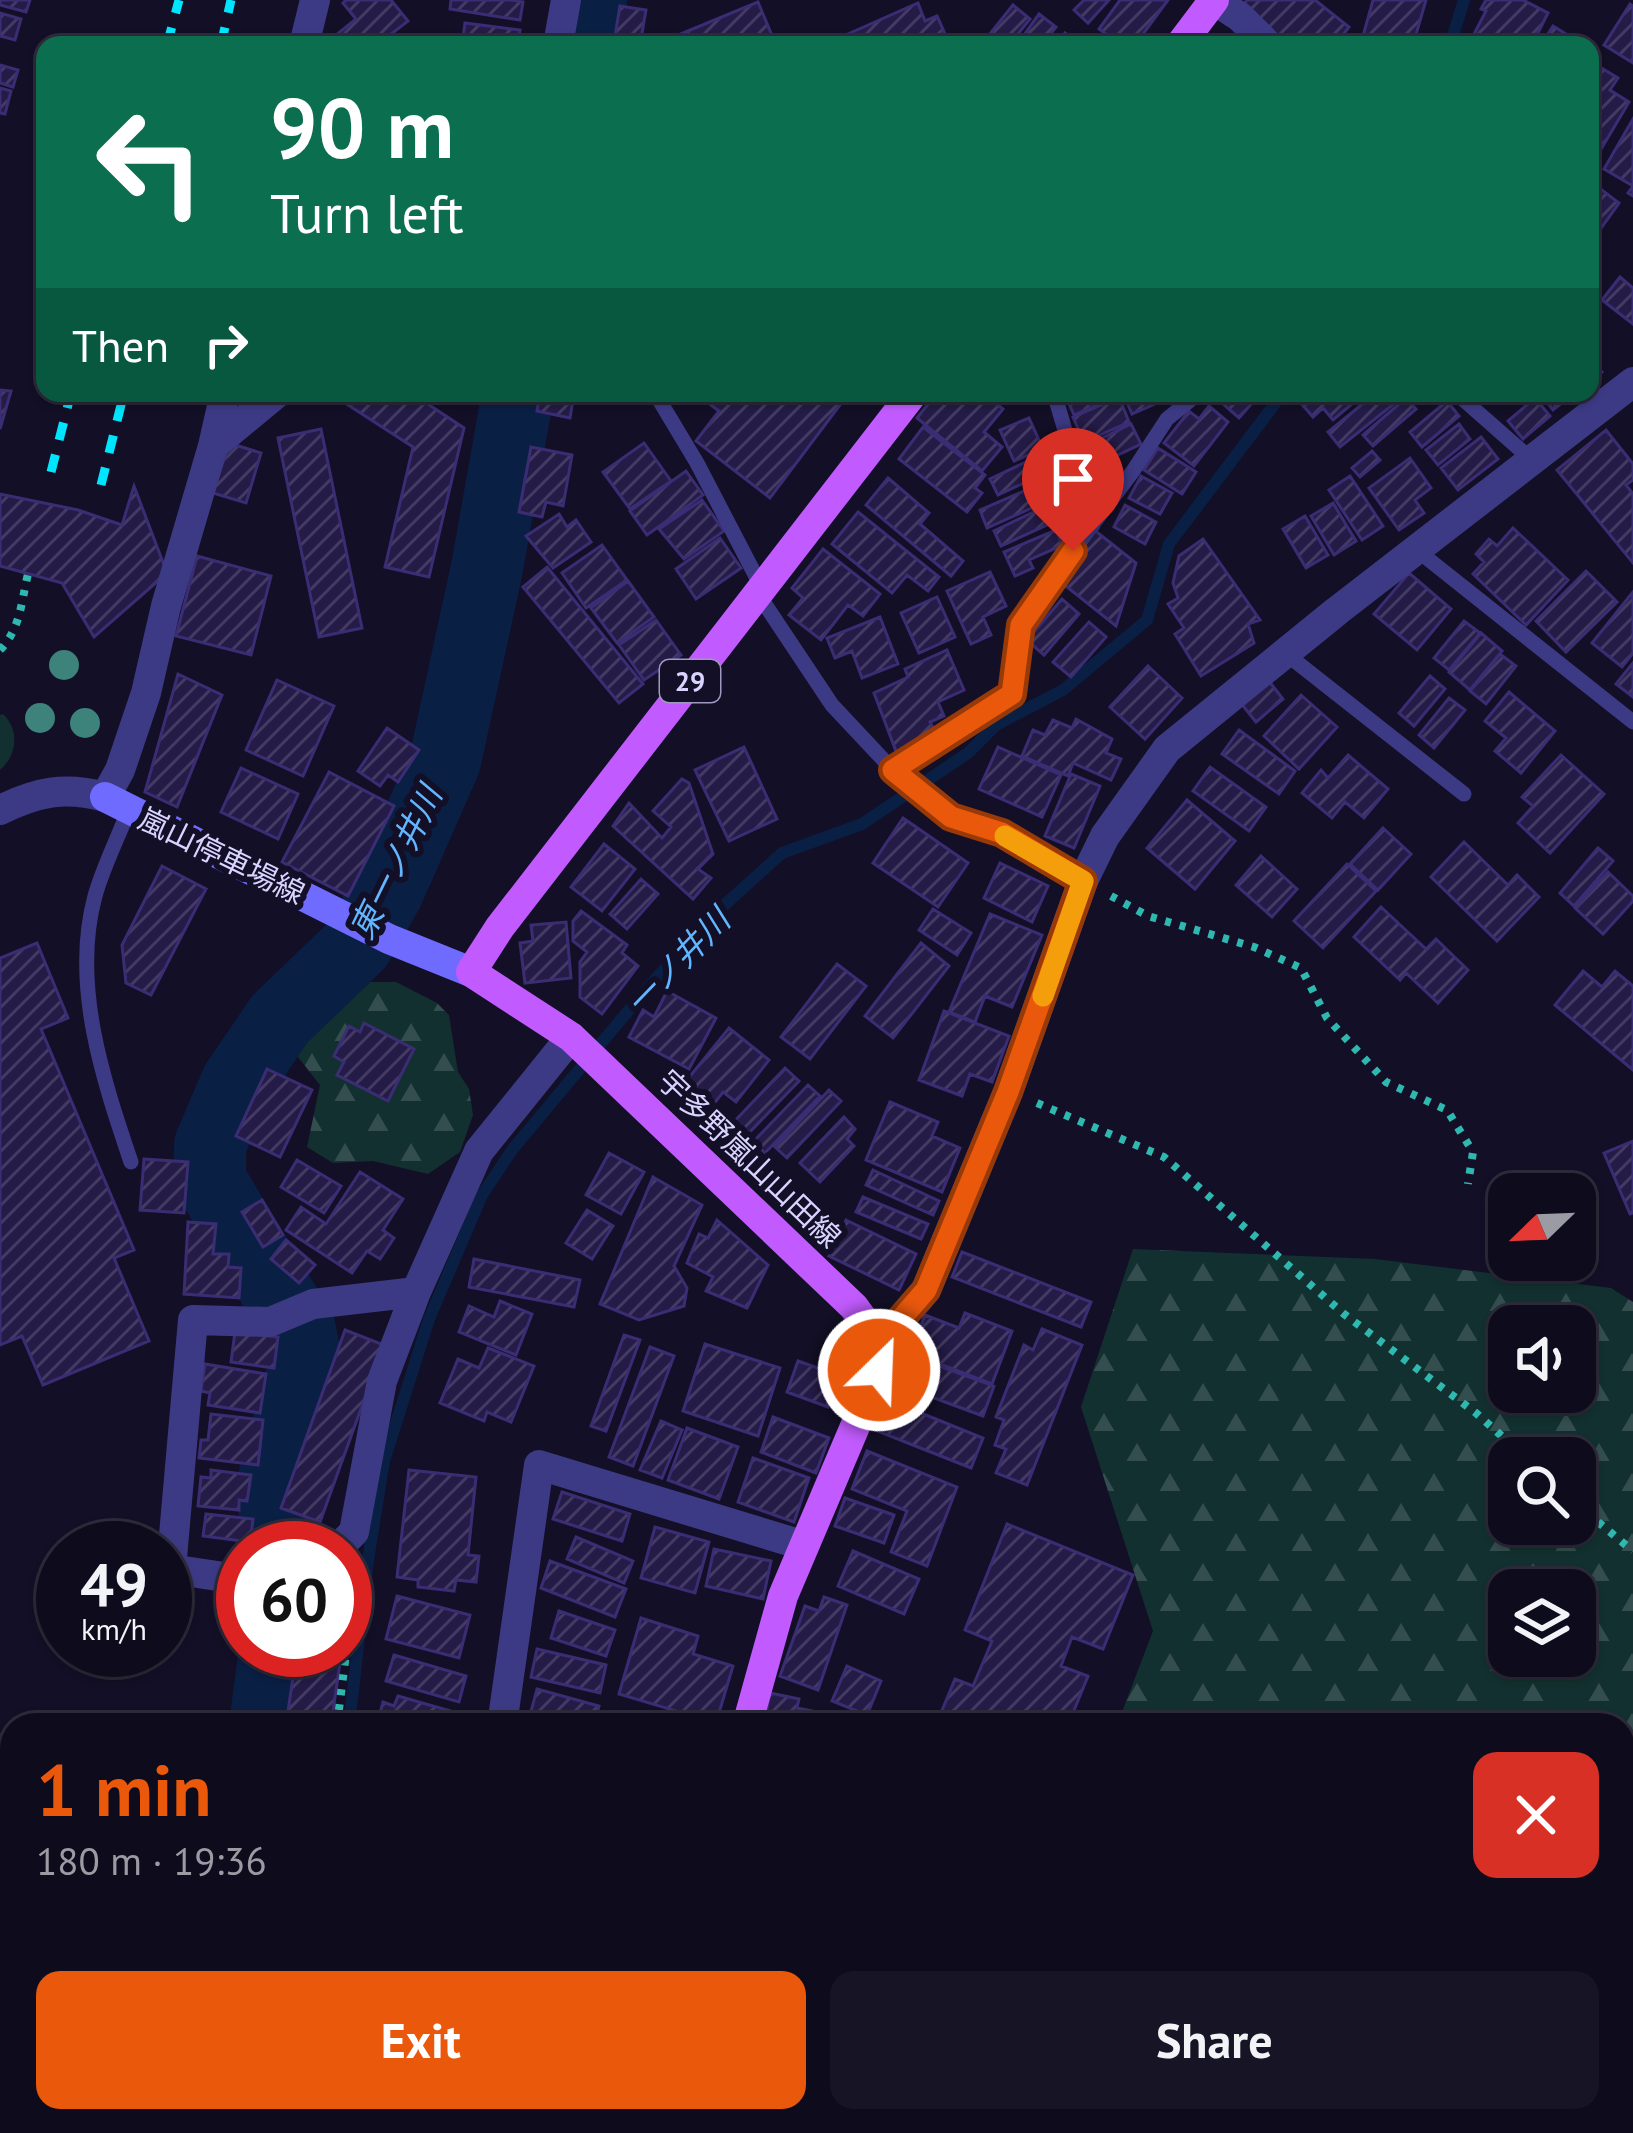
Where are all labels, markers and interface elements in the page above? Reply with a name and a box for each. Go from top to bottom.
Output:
text: 90 m [270,72,454,181]
icon: left [72,84,228,240]
text: Turn left [270,178,464,248]
icon: right [193,312,259,378]
text: Then [72,316,169,374]
pin [1022,428,1124,551]
icon: arrive [1040,446,1106,512]
road number: 29 [660,660,720,702]
water label: 東一ノ井川 [340,776,452,946]
street label: 嵐山停車場線 [133,798,311,912]
water label: 一ノ井川 [616,896,740,1023]
street label: 宇多野嵐山山田線 [650,1061,850,1255]
north arrow [1488,1173,1596,1281]
map controls [1488,1173,1596,1677]
button: sound [1488,1305,1596,1413]
position arrow [816,1307,942,1433]
button: search [1488,1437,1596,1545]
speed limit sign: 60 [216,1521,372,1677]
text: 49 [80,1545,148,1623]
button: layers [1488,1569,1596,1677]
text: km/h [81,1609,147,1648]
text: 1 min [36,1743,212,1836]
button: close [1473,1752,1599,1878]
text: 180 m · 19:36 [36,1835,267,1886]
button: Exit [36,1971,806,2109]
button: Share [830,1971,1599,2109]

